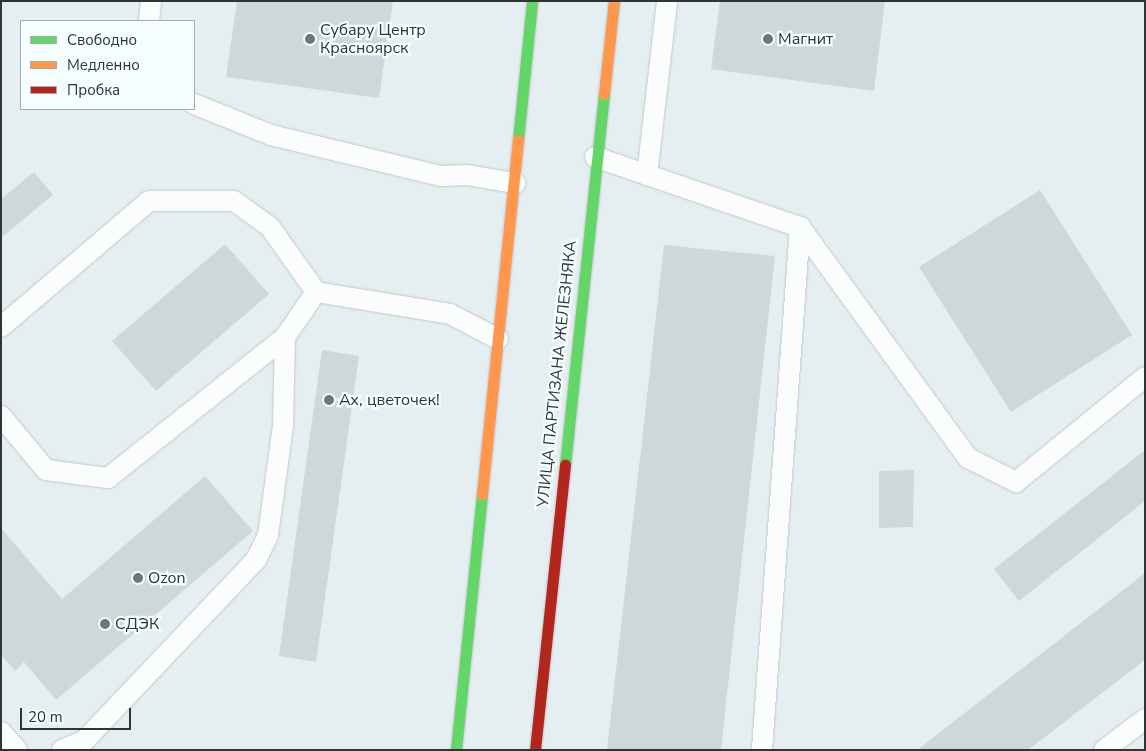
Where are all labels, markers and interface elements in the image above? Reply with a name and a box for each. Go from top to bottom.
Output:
legend [20,20,195,110]
place label: Субару Центр Красноярск [320,20,426,58]
place label: Магнит [778,29,833,49]
text: Свободно [67,30,137,50]
marker: Субару Центр Красноярск [304,33,316,45]
marker: Магнит [762,33,774,45]
text: Медленно [67,55,140,75]
text: Пробка [67,80,120,100]
street label: УЛИЦА ПАРТИЗАНА ЖЕЛЕЗНЯКА [533,240,581,508]
place label: Ах, цветочек! [339,390,440,410]
marker: Ах, цветочек! [323,394,335,406]
place label: Ozon [148,568,186,588]
marker: Ozon [132,572,144,584]
place label: СДЭК [115,614,159,634]
marker: СДЭК [99,618,111,630]
scale bar [22,698,134,730]
text: 20 m [28,707,63,727]

